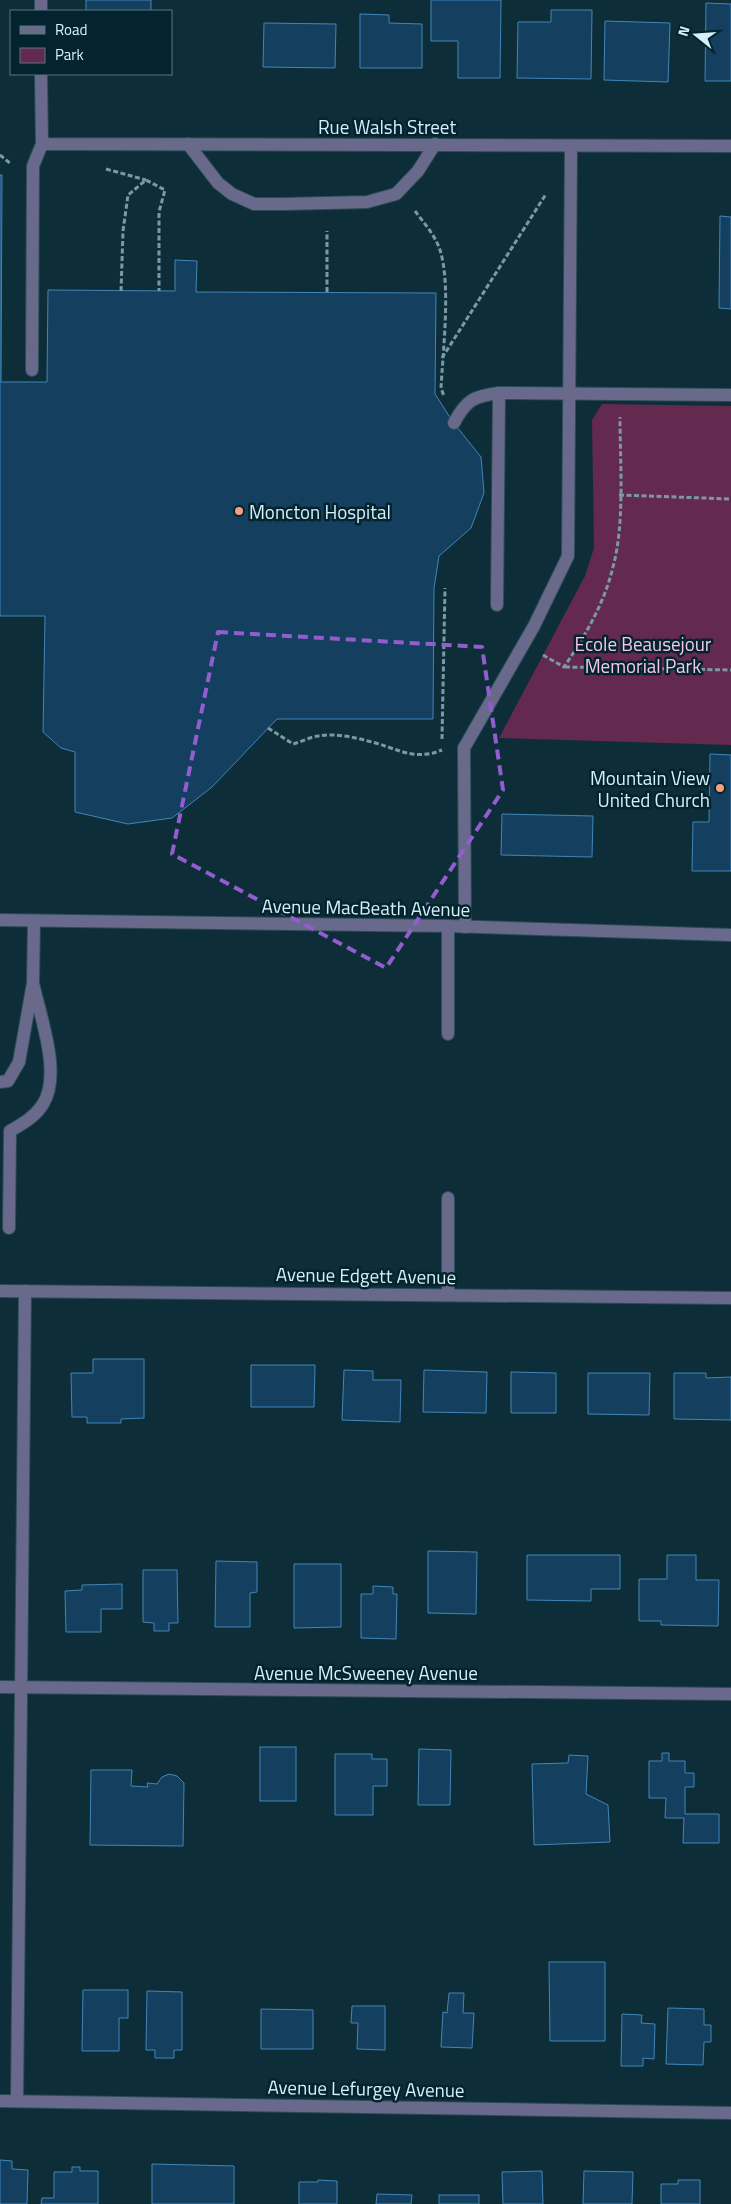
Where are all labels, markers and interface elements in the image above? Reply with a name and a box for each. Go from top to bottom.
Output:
legend [10,10,172,75]
north arrow [671,10,721,60]
text: Road [55,18,87,41]
text: N [672,23,695,39]
text: Park [55,43,84,66]
street label: Rue Walsh Street [318,112,456,141]
place label: Moncton Hospital [249,497,391,526]
marker: Moncton Hospital [233,505,245,517]
park label: Ecole Beausejour Memorial Park [575,629,712,680]
place label: Mountain View United Church [590,763,710,814]
marker: Mountain View United Church [714,782,726,794]
street label: Avenue MacBeath Avenue [261,891,471,923]
street label: Avenue Edgett Avenue [276,1259,456,1291]
street label: Avenue McSweeney Avenue [254,1658,478,1687]
street label: Avenue Lefurgey Avenue [267,2072,465,2104]

